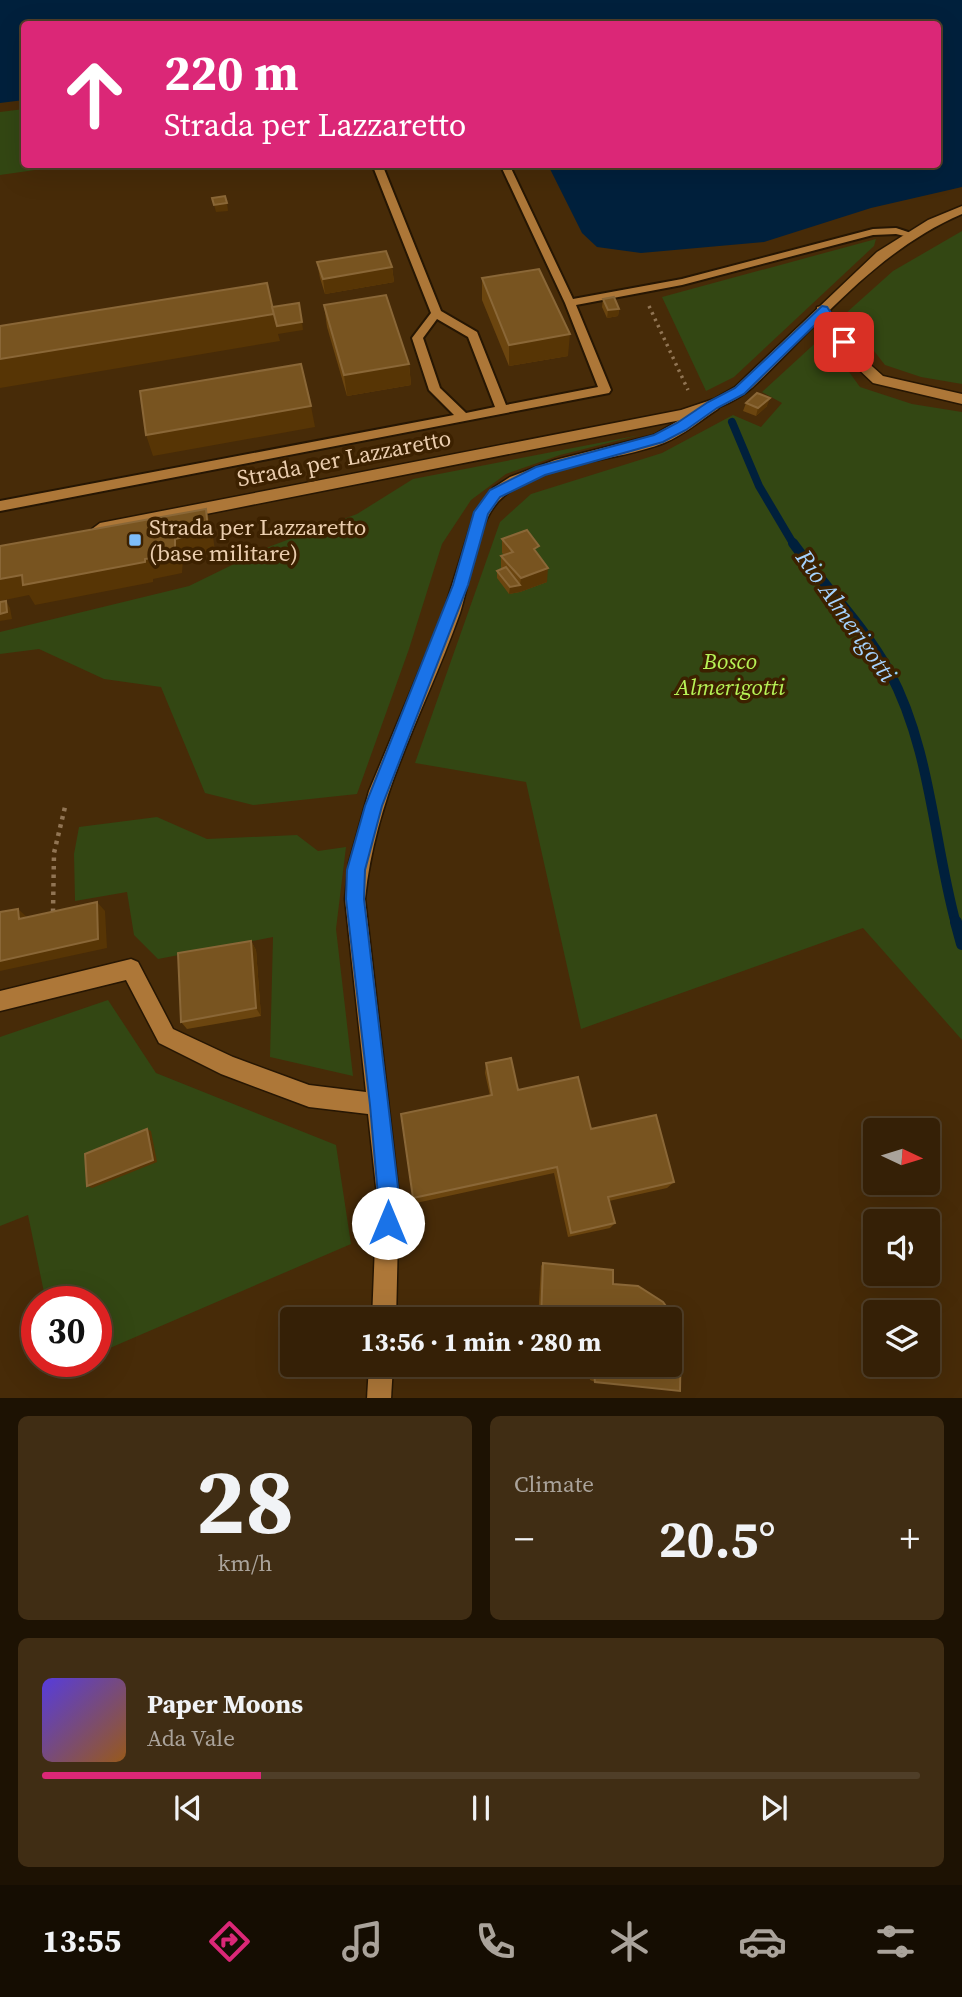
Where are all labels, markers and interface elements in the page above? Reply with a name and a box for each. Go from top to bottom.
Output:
text: 220 m [164,39,299,106]
icon: ahead [49,49,140,140]
text: Strada per Lazzaretto [164,103,466,147]
pin [814,312,874,372]
icon: arrive [825,323,863,361]
street label: Strada per Lazzaretto [234,422,454,494]
place label: Strada per Lazzaretto (base militare) [149,511,366,569]
marker: Strada per Lazzaretto (base militare) [127,532,143,548]
water label: Rio Almerigotti [788,542,905,689]
park label: Bosco Almerigotti [673,645,785,703]
north arrow [863,1118,940,1195]
map controls [863,1118,940,1377]
position arrow [351,1186,425,1260]
button: sound [863,1209,940,1286]
speed limit sign: 30 [21,1286,112,1377]
button: layers [863,1300,940,1377]
text: 13:56 · 1 min · 280 m [361,1324,601,1360]
text: 28 [196,1439,294,1563]
text: Climate [514,1468,594,1500]
text: 20.5° [658,1503,776,1574]
text: − [514,1513,534,1565]
text: + [900,1513,920,1565]
text: km/h [218,1547,272,1579]
text: Paper Moons [147,1686,303,1722]
text: Ada Vale [147,1722,235,1754]
icon: previous [169,1789,207,1827]
icon: pause [462,1789,500,1827]
icon: next [755,1789,793,1827]
icon: directions [205,1917,254,1966]
icon: music [338,1917,387,1966]
icon: phone [471,1917,520,1966]
icon: climate [605,1917,654,1966]
icon: car [738,1917,787,1966]
icon: filters [871,1917,920,1966]
text: 13:55 [42,1919,121,1963]

